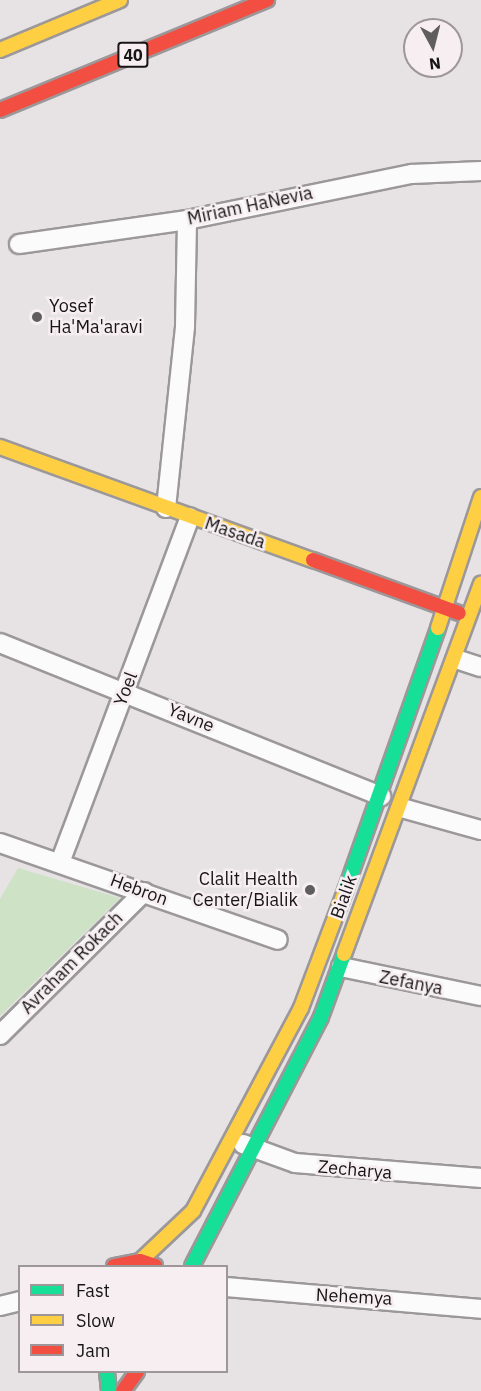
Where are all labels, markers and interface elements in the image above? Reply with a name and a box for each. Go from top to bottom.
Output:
north arrow [403,18,463,78]
road number: 40 [116,42,150,68]
text: N [428,53,442,75]
street label: Miriam HaNevia [185,182,315,230]
place label: Yosef Ha'Ma'aravi [49,296,143,338]
marker: Yosef Ha'Ma'aravi [30,310,44,324]
street label: Masada [202,513,268,553]
street label: Yoel [110,669,142,709]
street label: Yavne [165,699,217,737]
place label: Clalit Health Center/Bialik [193,869,298,912]
street label: Hebron [107,870,171,910]
street label: Bialik [326,872,362,922]
marker: Clalit Health Center/Bialik [303,883,317,897]
street label: Avraham Rokach [16,907,128,1019]
street label: Zefanya [377,966,445,1000]
street label: Zecharya [317,1156,393,1184]
legend [18,1265,228,1373]
text: Fast [76,1279,110,1302]
street label: Nehemya [315,1284,393,1310]
text: Slow [76,1309,115,1332]
text: Jam [76,1339,111,1362]

